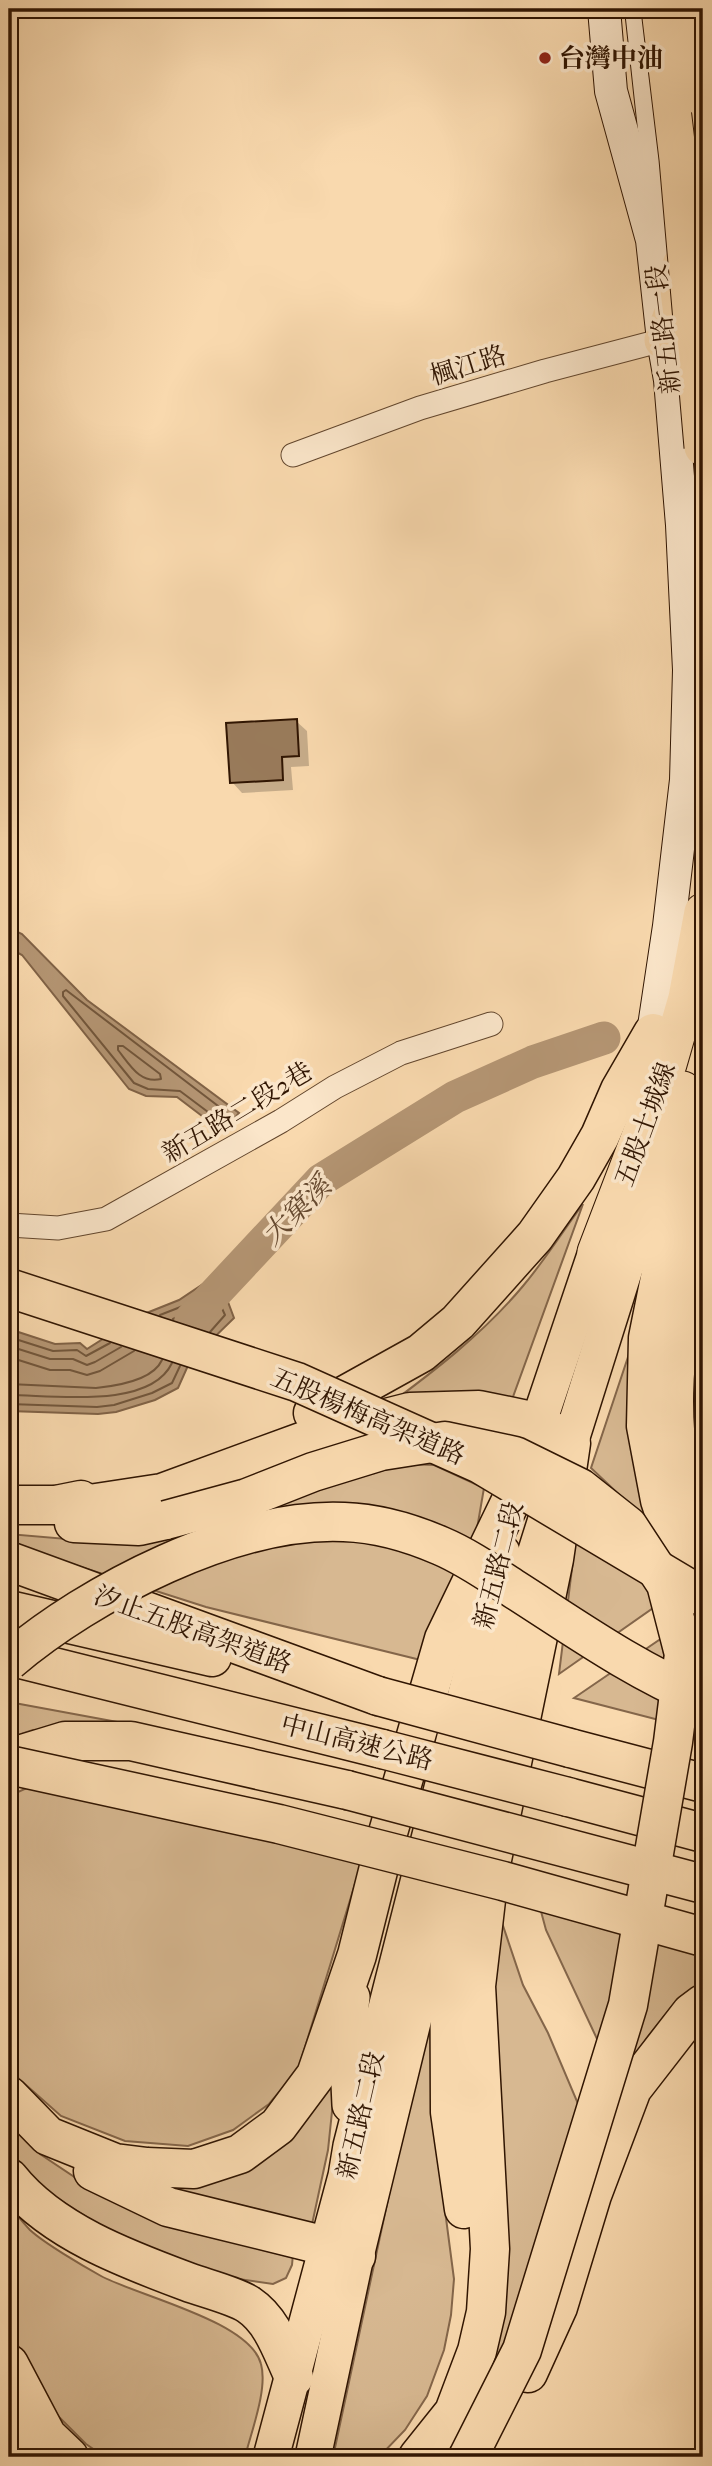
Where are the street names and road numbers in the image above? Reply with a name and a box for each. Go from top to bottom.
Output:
street label: 新五路一段 [640,263,687,395]
street label: 楓江路 [426,339,510,392]
street label: 新五路二段2巷 [157,1056,318,1169]
street label: 五股土城線 [609,1058,682,1191]
street label: 五股楊梅高架道路 [266,1362,470,1471]
street label: 新五路二段 [468,1498,529,1632]
street label: 汐止五股高架道路 [90,1579,296,1680]
street label: 中山高速公路 [277,1709,436,1776]
street label: 新五路二段 [331,2048,390,2182]

